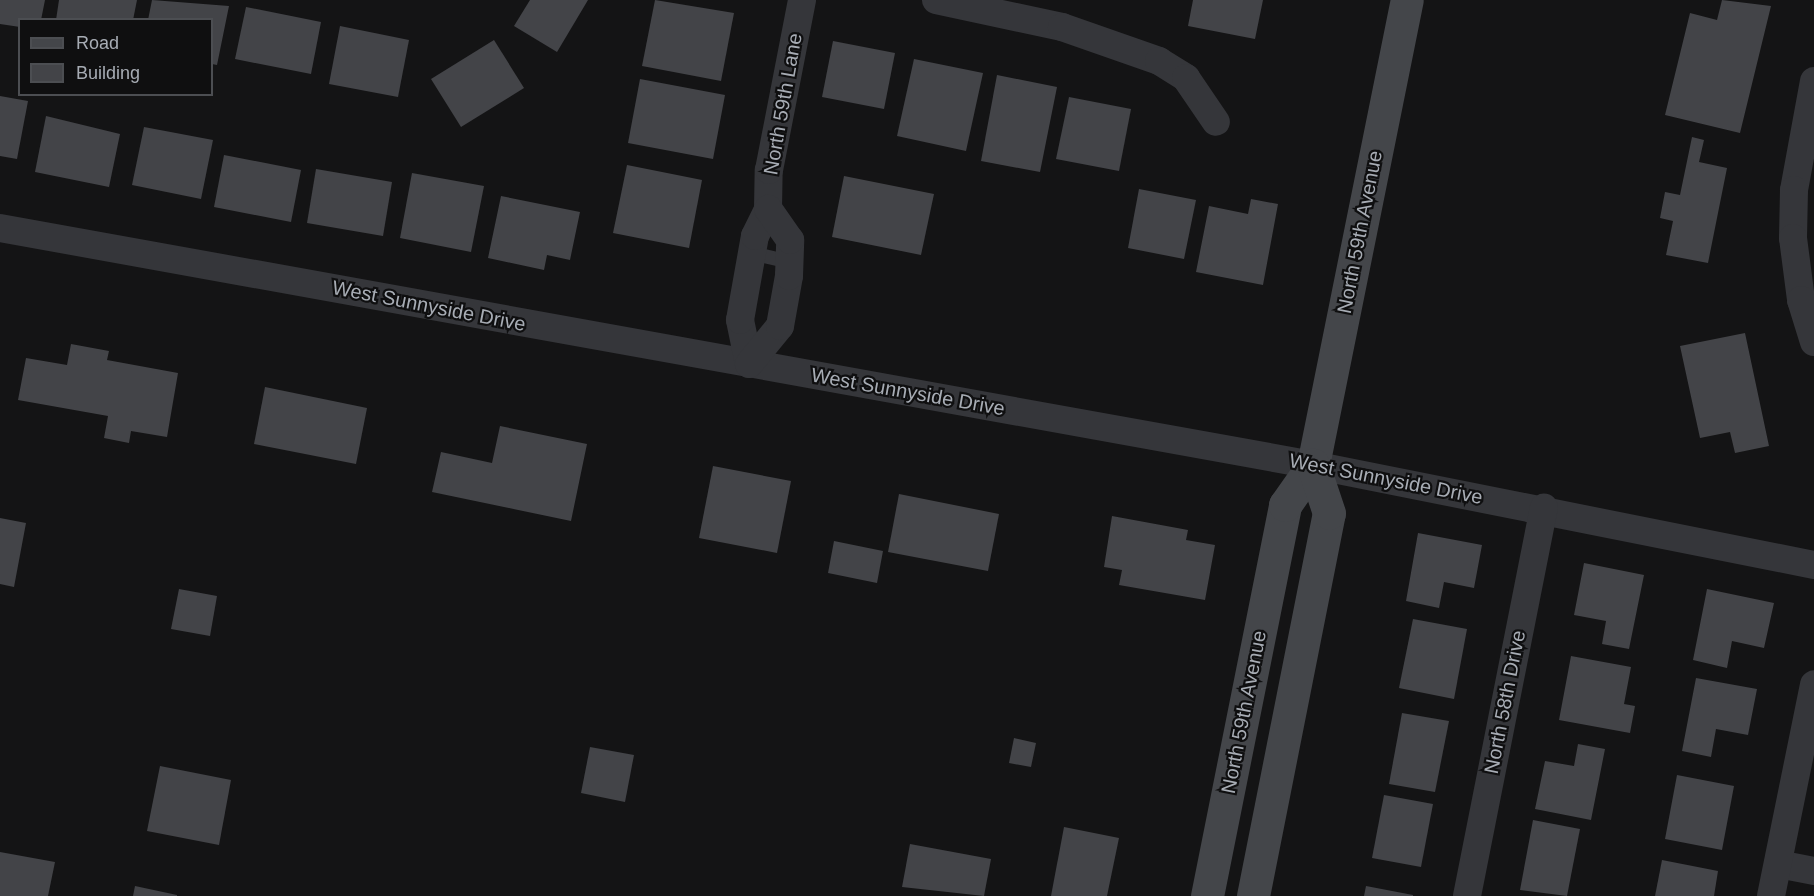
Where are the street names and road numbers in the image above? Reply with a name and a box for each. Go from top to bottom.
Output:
street label: North 59th Lane [759,31,807,177]
street label: North 59th Avenue [1332,148,1388,316]
street label: West Sunnyside Drive [330,275,528,337]
street label: West Sunnyside Drive [809,363,1007,421]
street label: West Sunnyside Drive [1287,448,1485,510]
street label: North 59th Avenue [1216,628,1272,796]
street label: North 58th Drive [1479,628,1531,776]

